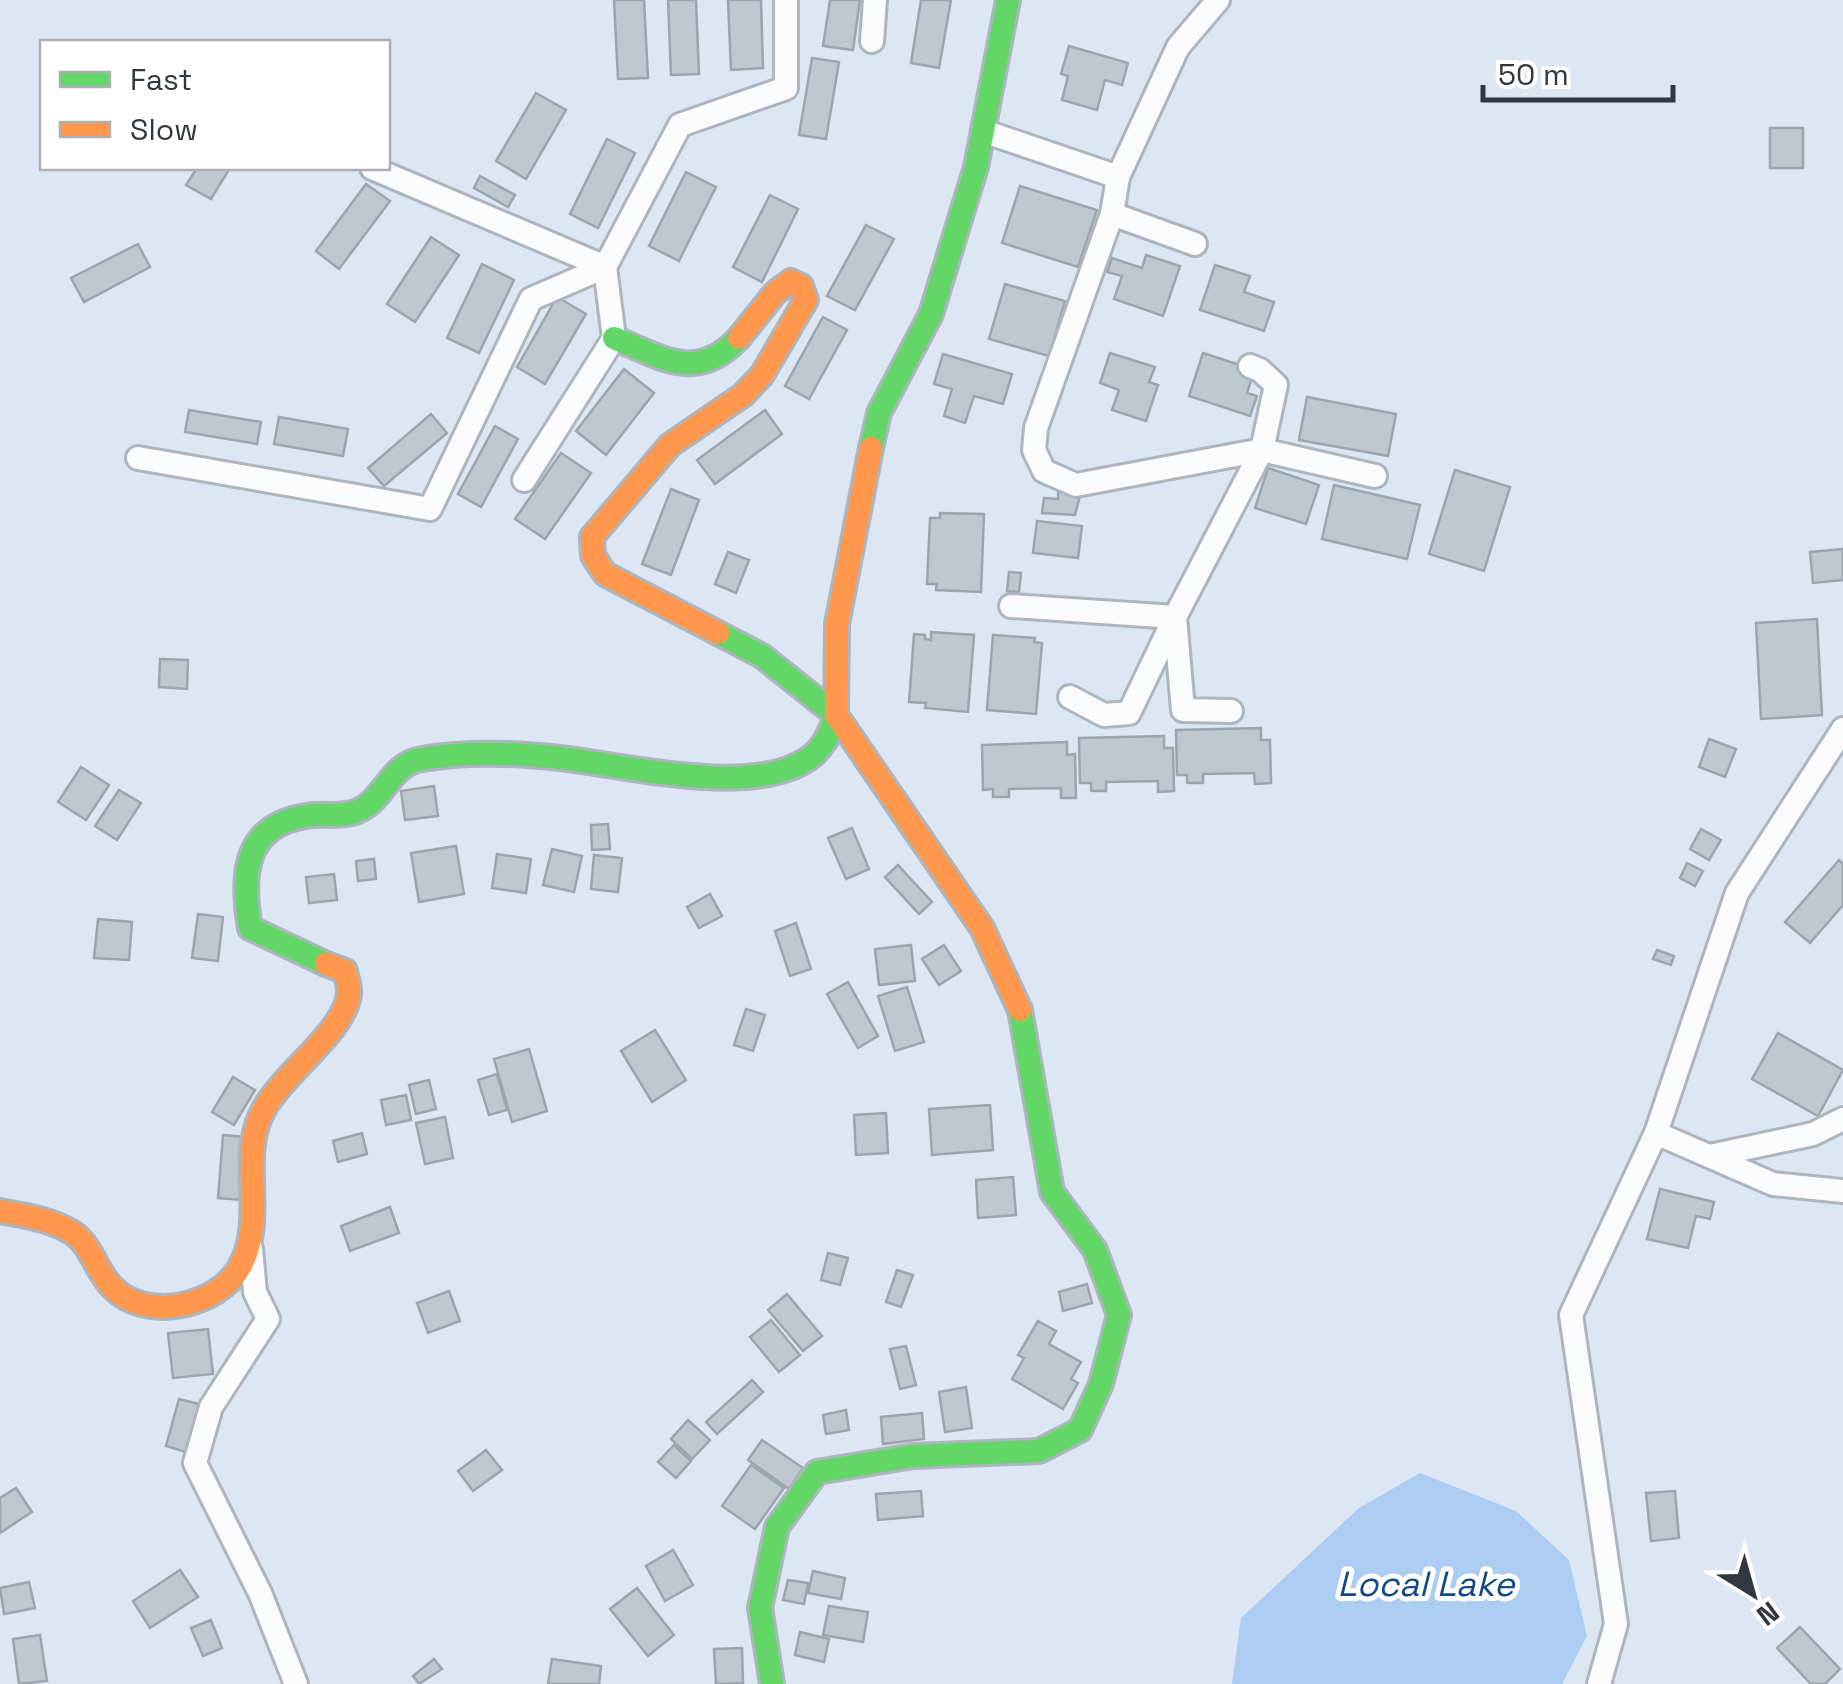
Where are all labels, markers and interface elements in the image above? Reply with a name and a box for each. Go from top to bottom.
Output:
legend [40,40,390,170]
scale bar [1483,40,1673,102]
text: 50 m [1498,55,1569,94]
text: Fast [130,60,192,99]
text: Slow [130,110,198,149]
north arrow [1703,1544,1803,1644]
water label: Local Lake [1337,1562,1516,1606]
text: N [1750,1594,1786,1634]

